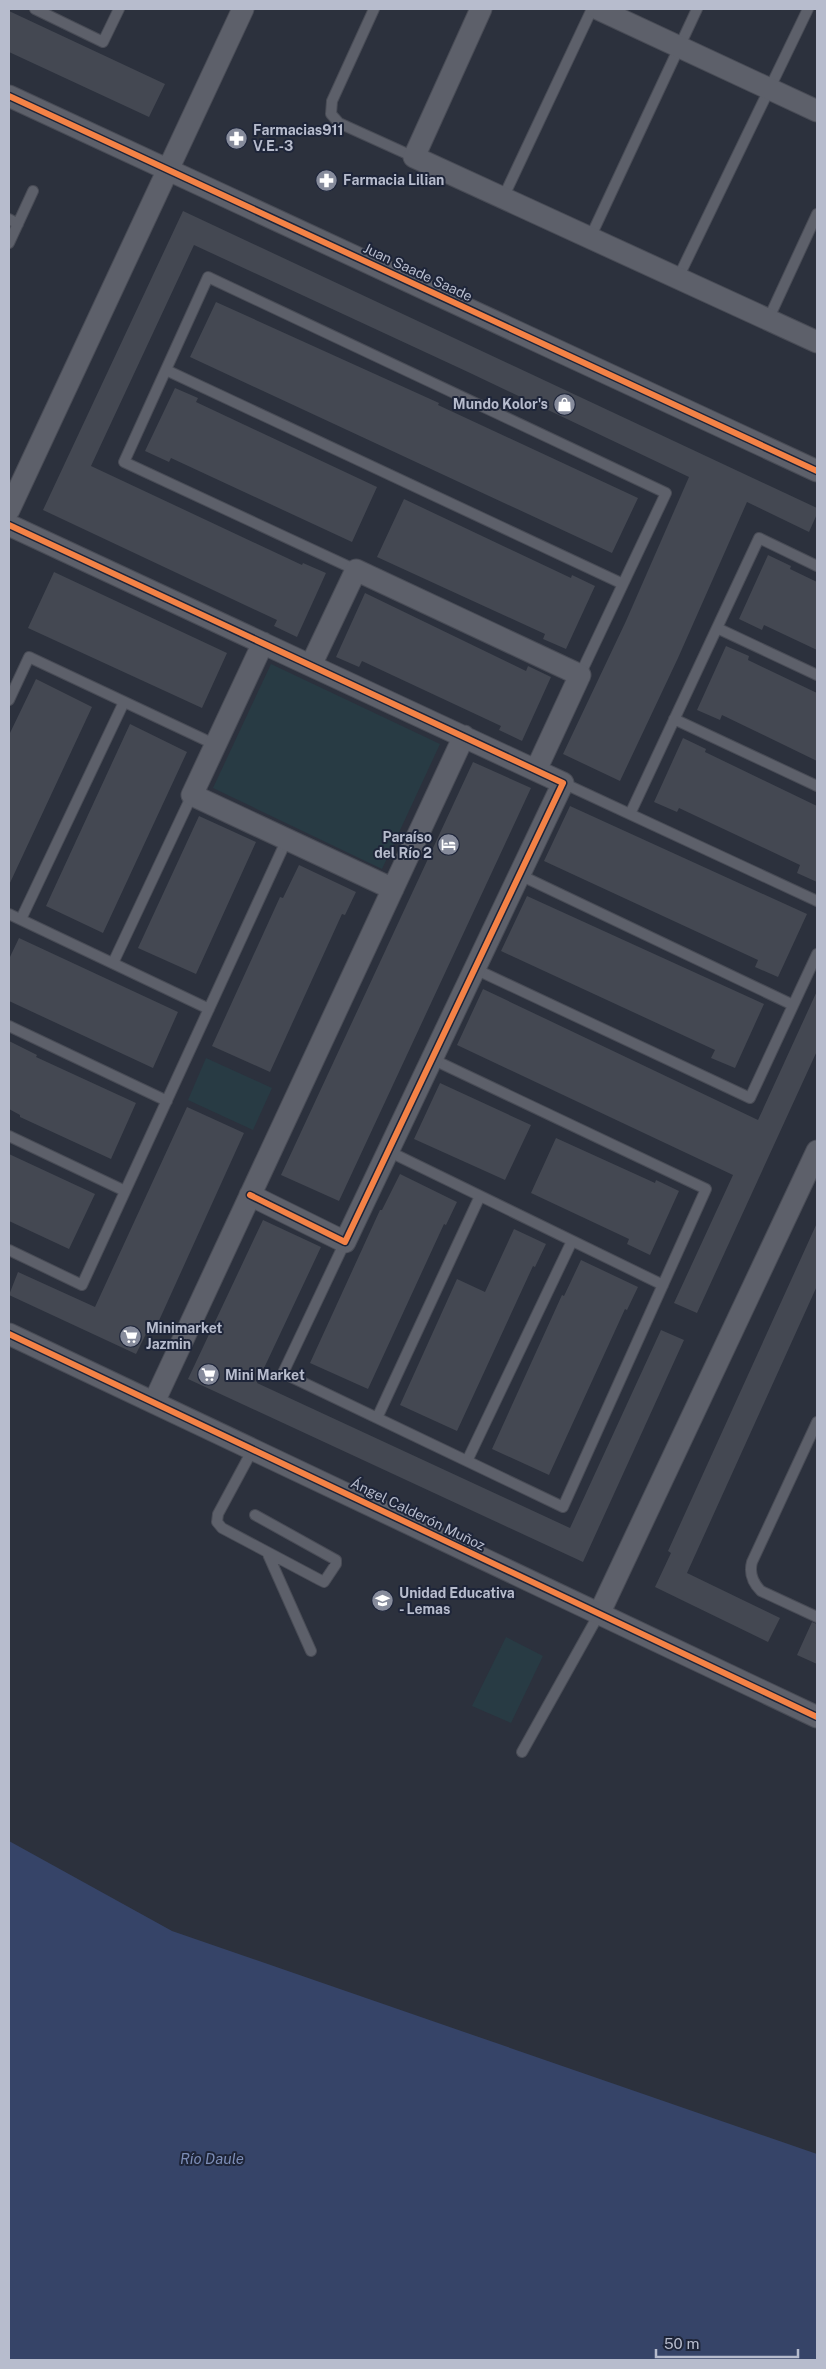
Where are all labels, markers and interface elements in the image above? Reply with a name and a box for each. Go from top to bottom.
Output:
place label: Farmacias911 V.E.-3 [253,122,343,154]
pharmacy icon: Farmacias911 V.E.-3 [225,126,249,150]
pharmacy icon: Farmacia Lilian [315,168,339,192]
place label: Farmacia Lilian [343,172,444,188]
street label: Juan Saade Saade [361,240,475,304]
shop icon: Mundo Kolor's [552,392,576,416]
place label: Mundo Kolor's [453,396,548,412]
place label: Paraíso del Río 2 [374,829,432,861]
hotel icon: Paraíso del Río 2 [436,833,460,857]
place label: Minimarket Jazmin [146,1320,222,1352]
supermarket icon: Minimarket Jazmin [118,1324,142,1348]
supermarket icon: Mini Market [197,1363,221,1387]
place label: Mini Market [225,1367,305,1383]
street label: Ángel Calderón Muñoz [348,1474,488,1554]
place label: Unidad Educativa - Lemas [399,1585,515,1617]
school or university icon: Unidad Educativa - Lemas [371,1589,395,1613]
water label: Río Daule [180,2150,244,2167]
scale bar [656,2326,798,2358]
text: 50 m [664,2335,699,2352]

